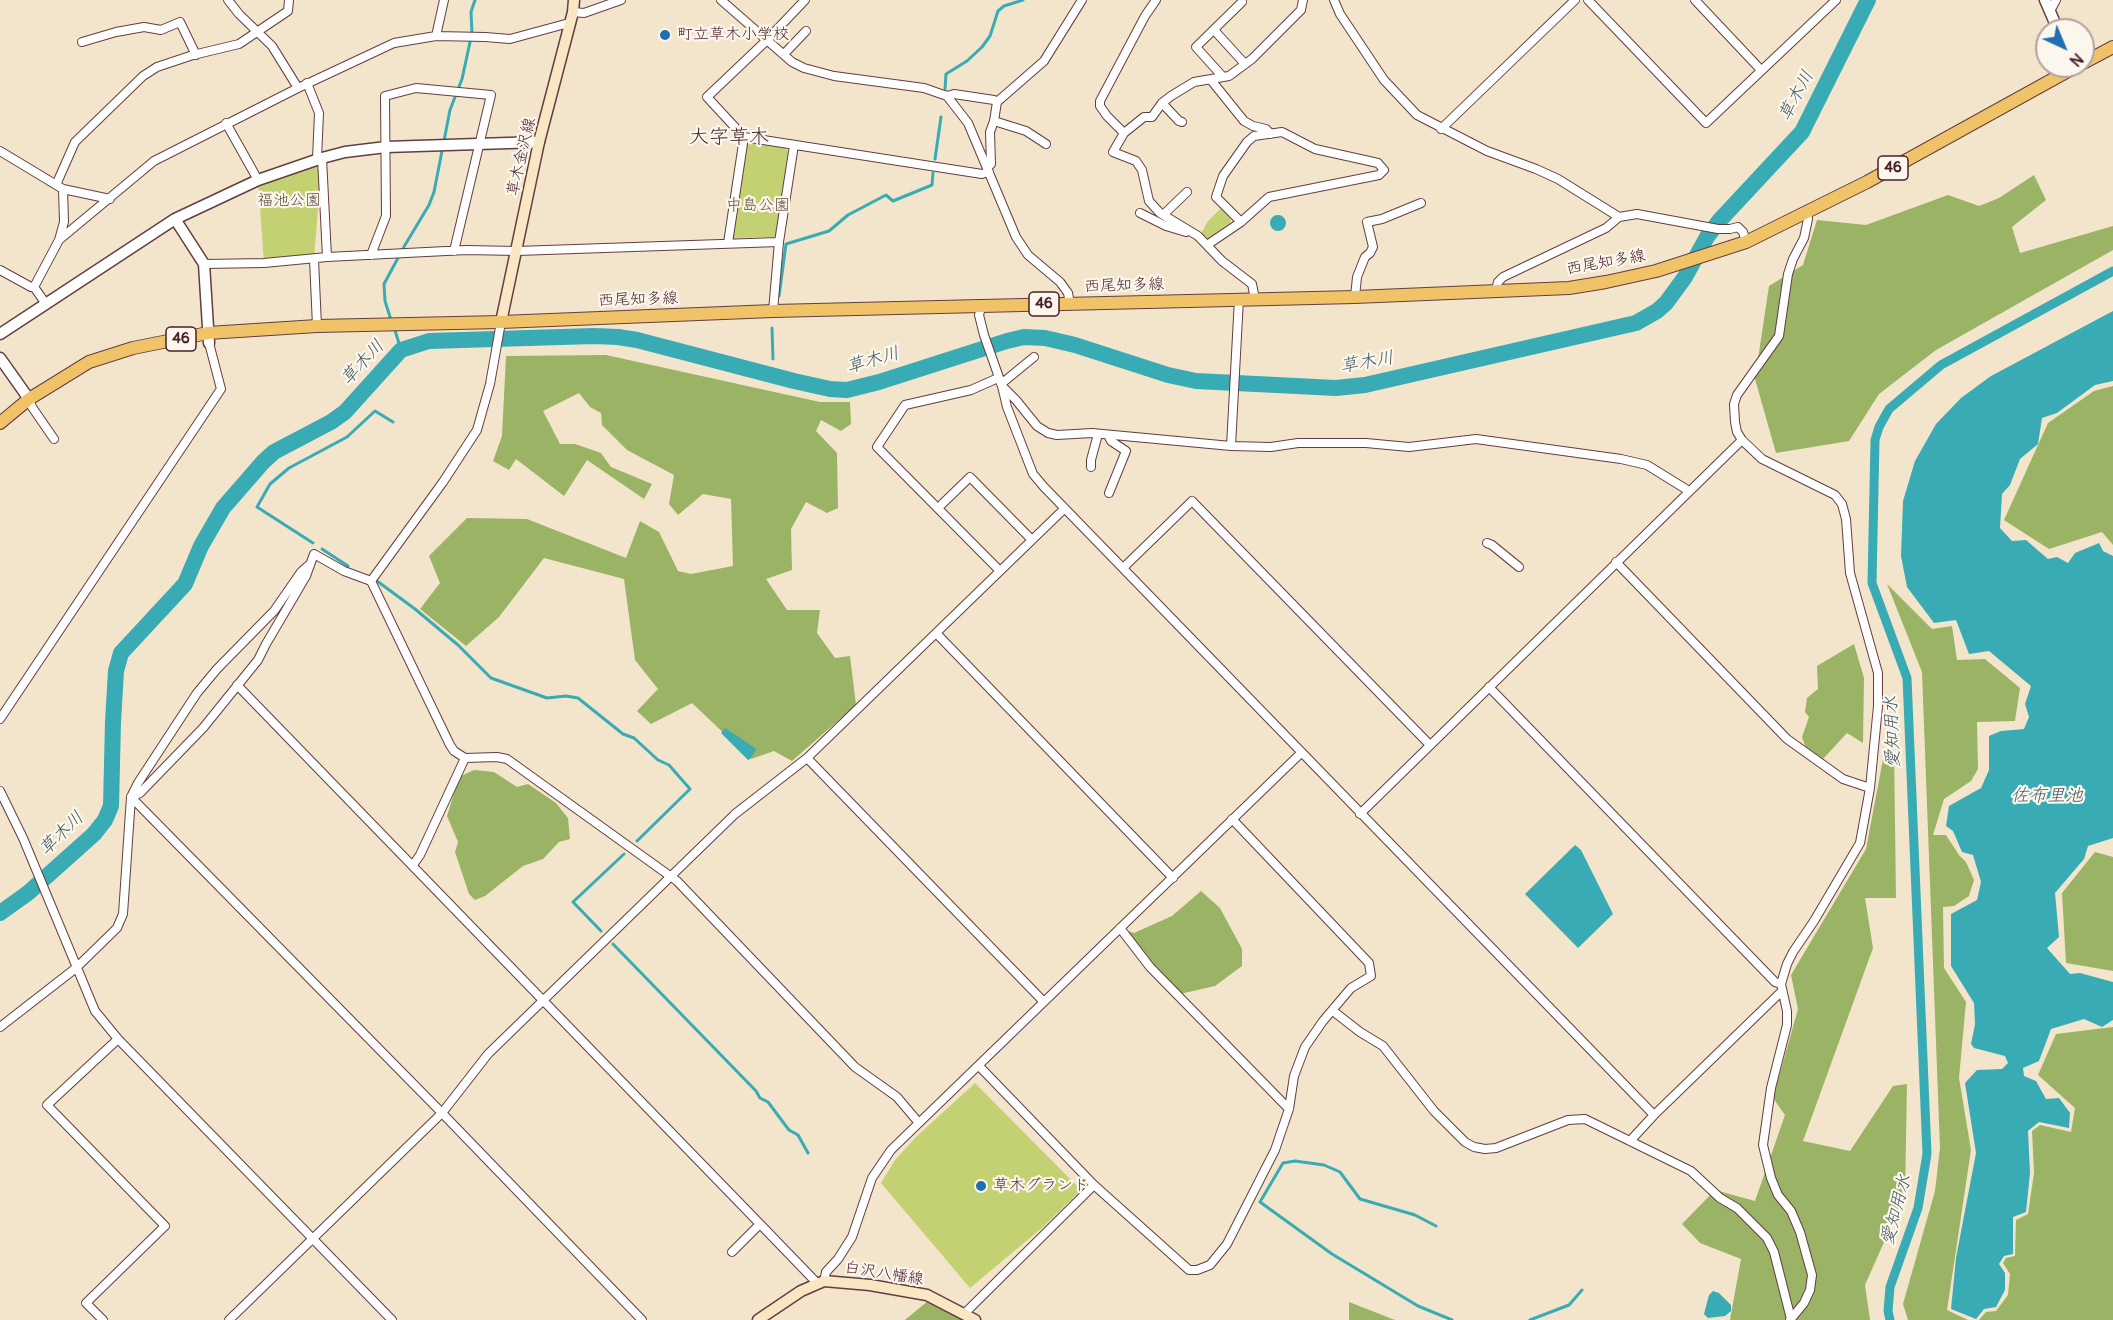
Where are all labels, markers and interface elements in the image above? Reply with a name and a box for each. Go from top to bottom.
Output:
north arrow [2035,18,2095,78]
place label: 町立草木小学校 [677,25,789,45]
marker: 町立草木小学校 [658,28,672,42]
text: N [2065,49,2087,70]
water label: 草木川 [1775,67,1819,125]
street label: 草木金沢線 [504,116,540,198]
district label: 大字草木 [689,126,769,150]
road number: 46 [1878,156,1908,180]
park label: 福池公園 [257,191,321,211]
park label: 中島公園 [726,196,790,216]
street label: 西尾知多線 [1565,247,1647,279]
street label: 西尾知多線 [1084,275,1164,297]
street label: 西尾知多線 [598,289,678,311]
road number: 46 [1029,292,1059,316]
road number: 46 [166,327,196,351]
water label: 草木川 [337,336,389,390]
water label: 草木川 [844,343,902,379]
water label: 草木川 [1339,348,1395,378]
water label: 愛知用水 [1881,696,1905,768]
water label: 佐布里池 [2011,785,2083,807]
water label: 草木川 [35,807,89,861]
water label: 愛知用水 [1877,1172,1917,1248]
place label: 草木グランド [993,1176,1089,1196]
marker: 草木グランド [974,1179,988,1193]
street label: 白沢八幡線 [843,1258,925,1290]

